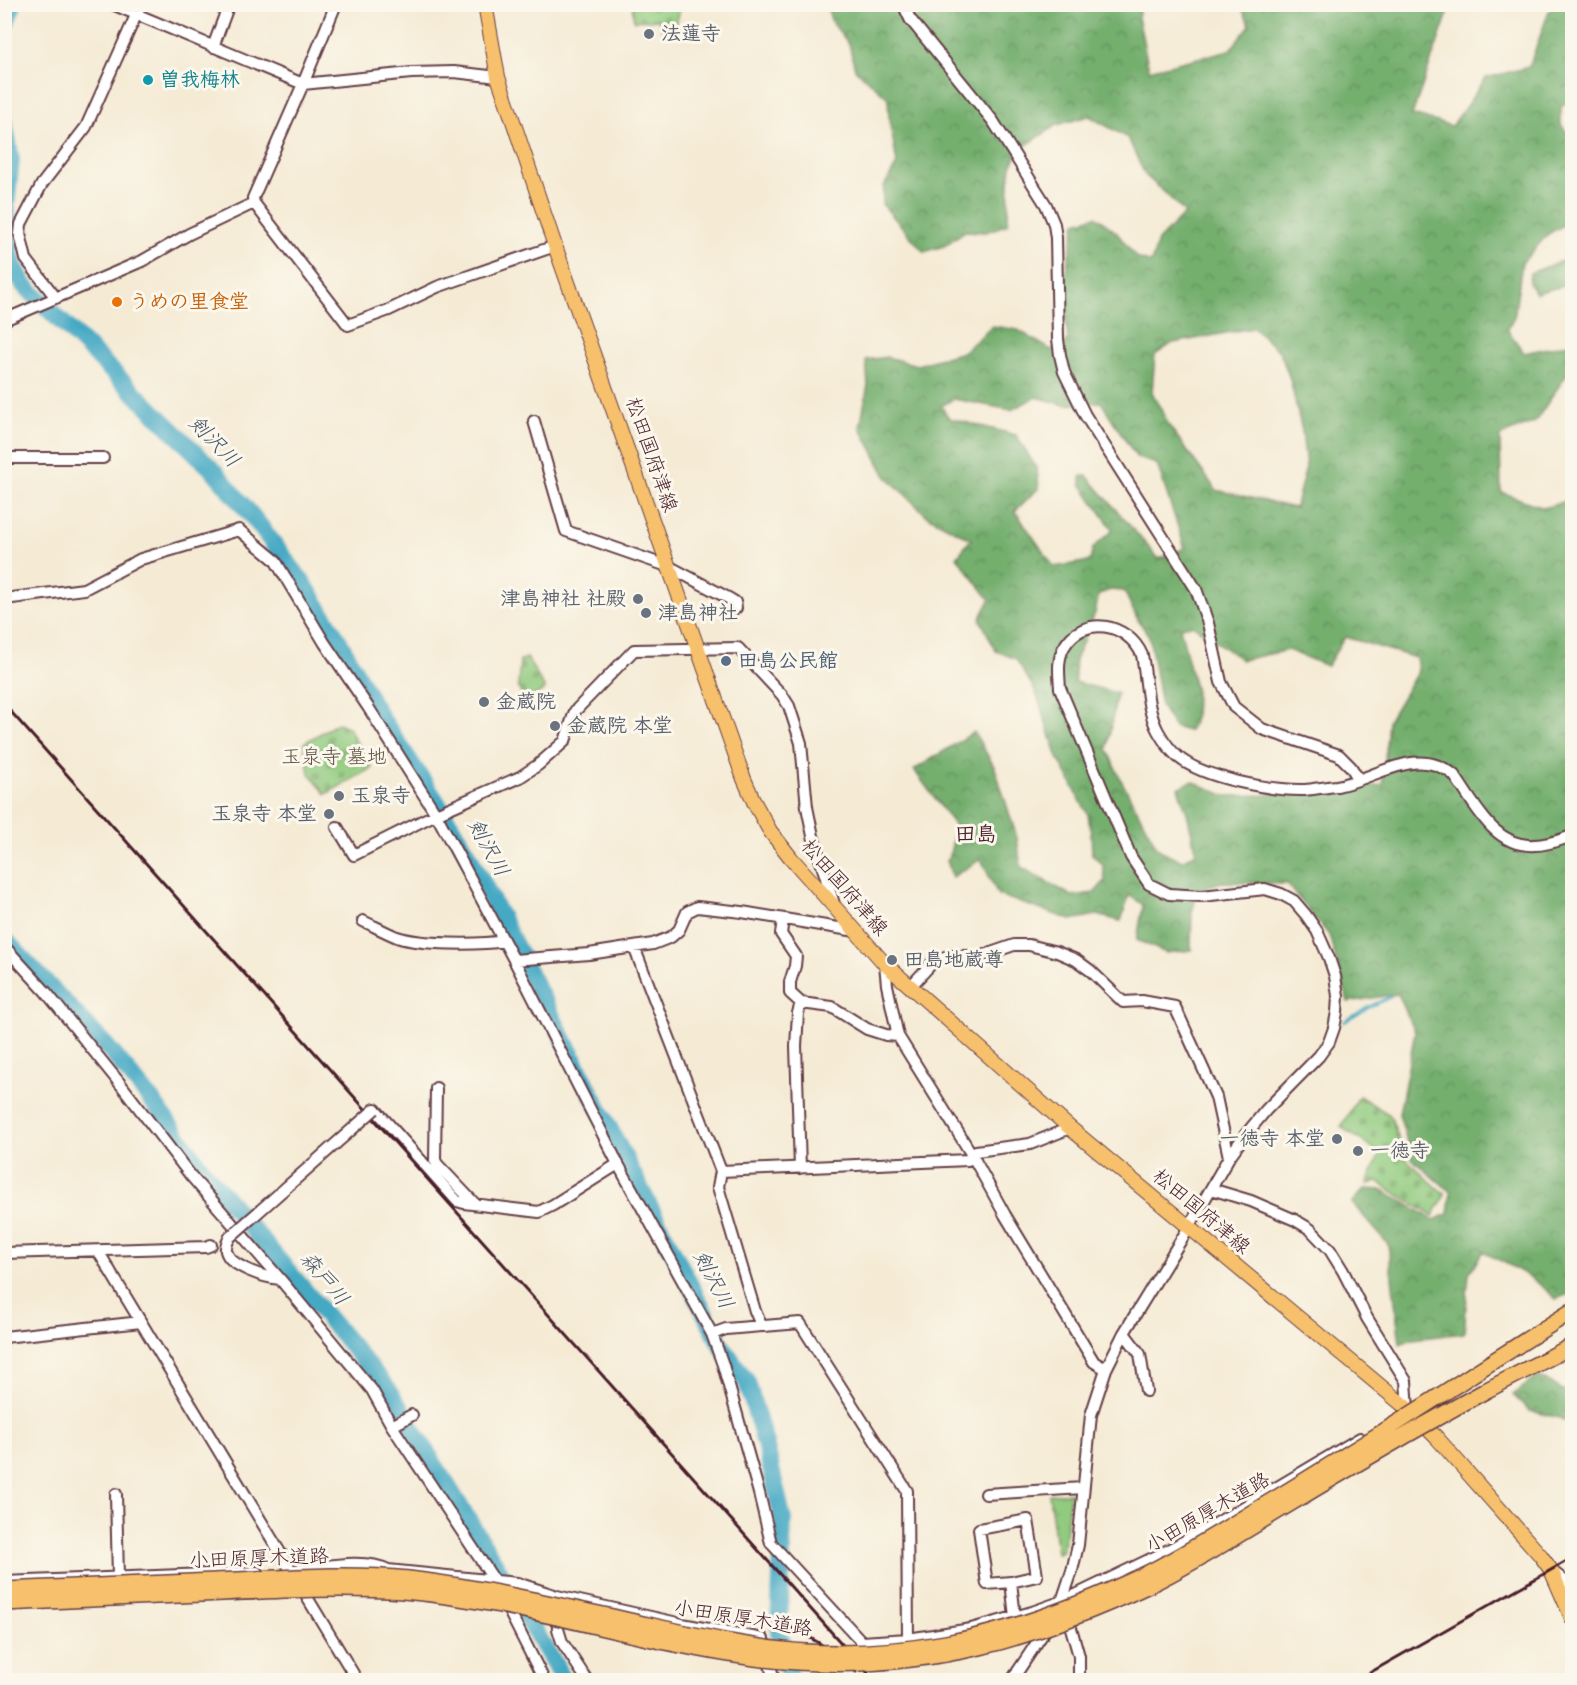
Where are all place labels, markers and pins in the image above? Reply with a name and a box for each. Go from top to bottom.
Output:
place label: 法蓮寺 [661,21,721,48]
marker: 法蓮寺 [642,27,656,41]
place label: 曽我梅林 [160,67,240,94]
marker: 曽我梅林 [141,73,155,87]
place label: うめの里食堂 [129,289,249,316]
marker: うめの里食堂 [110,295,124,309]
place label: 津島神社 社殿 [501,586,626,613]
marker: 津島神社 社殿 [631,592,645,606]
place label: 津島神社 [658,600,738,627]
marker: 津島神社 [639,606,653,620]
place label: 田島公民館 [738,648,838,675]
marker: 田島公民館 [719,654,733,668]
place label: 金蔵院 [496,689,556,716]
marker: 金蔵院 [477,695,491,709]
place label: 金蔵院 本堂 [567,713,672,740]
marker: 金蔵院 本堂 [548,719,562,733]
place label: 玉泉寺 [351,783,411,810]
marker: 玉泉寺 [332,789,346,803]
place label: 玉泉寺 本堂 [212,801,317,828]
marker: 玉泉寺 本堂 [322,807,336,821]
place label: 田島地蔵尊 [904,947,1004,974]
marker: 田島地蔵尊 [885,953,899,967]
place label: 一徳寺 本堂 [1220,1126,1325,1153]
marker: 一徳寺 本堂 [1330,1132,1344,1146]
place label: 一徳寺 [1370,1138,1430,1165]
marker: 一徳寺 [1351,1144,1365,1158]

